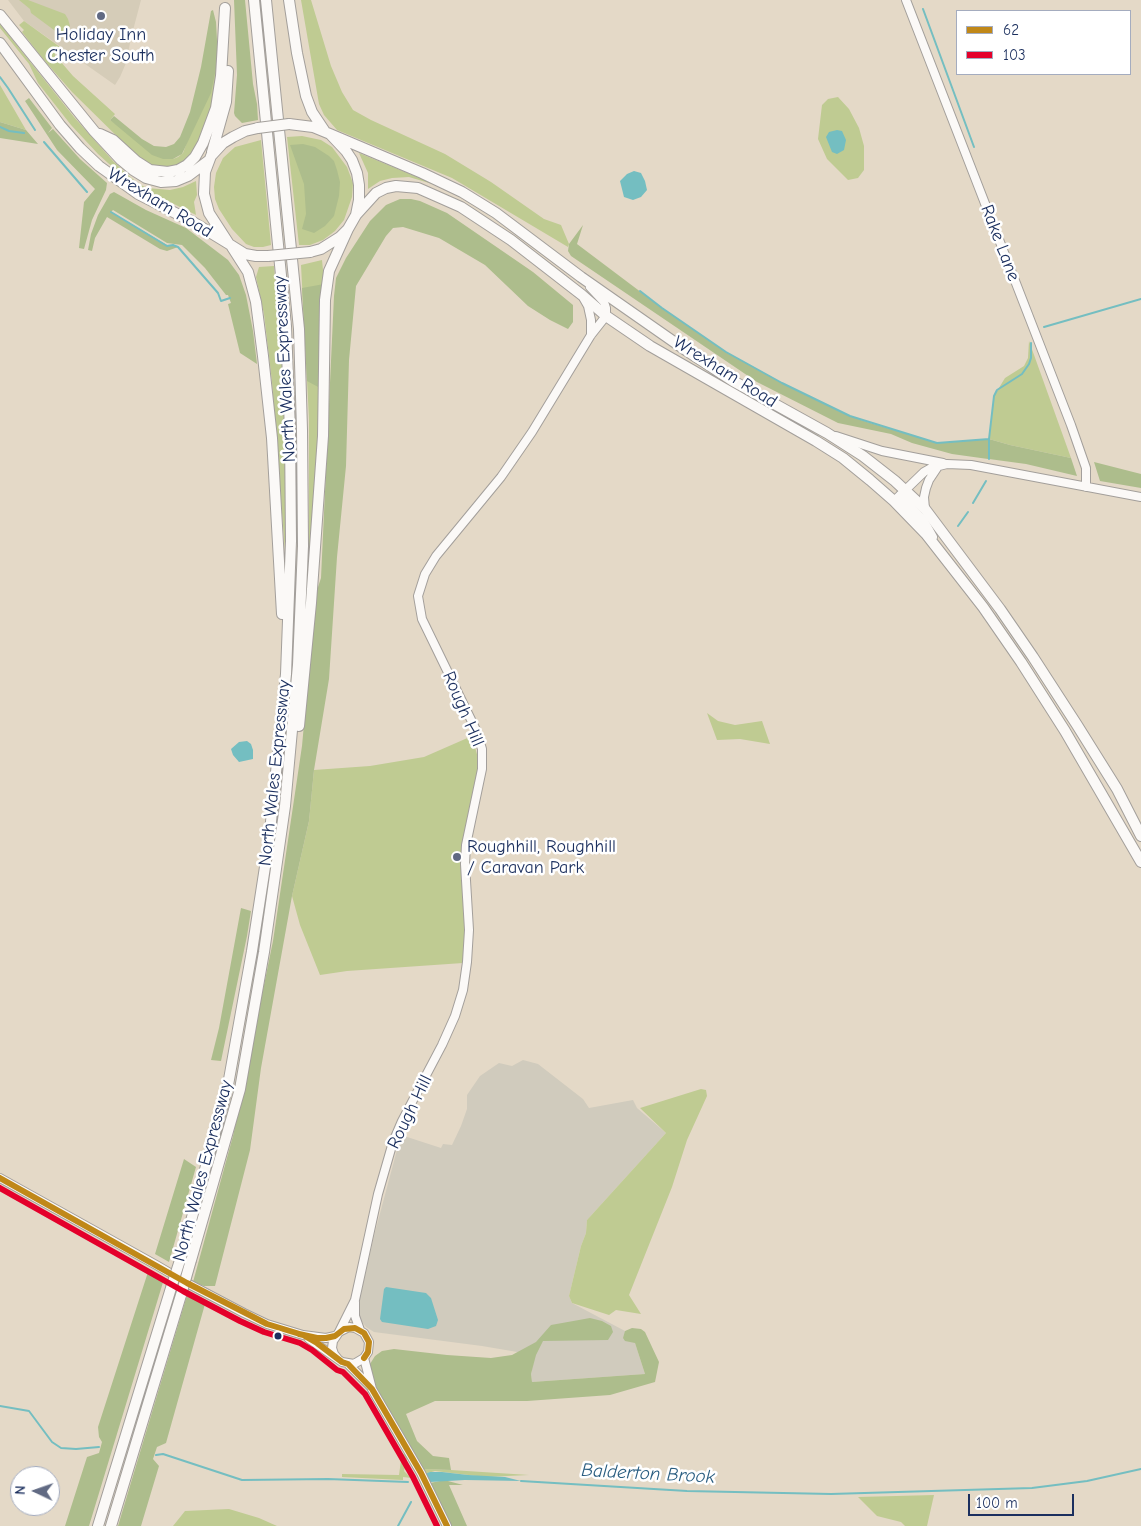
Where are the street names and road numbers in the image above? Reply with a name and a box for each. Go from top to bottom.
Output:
street label: Wrexham Road [104,163,216,243]
street label: Rake Lane [976,202,1024,284]
street label: North Wales Expressway [269,275,301,463]
street label: Wrexham Road [669,331,781,413]
street label: Rough Hill [438,668,488,750]
street label: North Wales Expressway [254,679,296,867]
street label: Rough Hill [383,1072,437,1152]
street label: North Wales Expressway [168,1078,238,1264]

